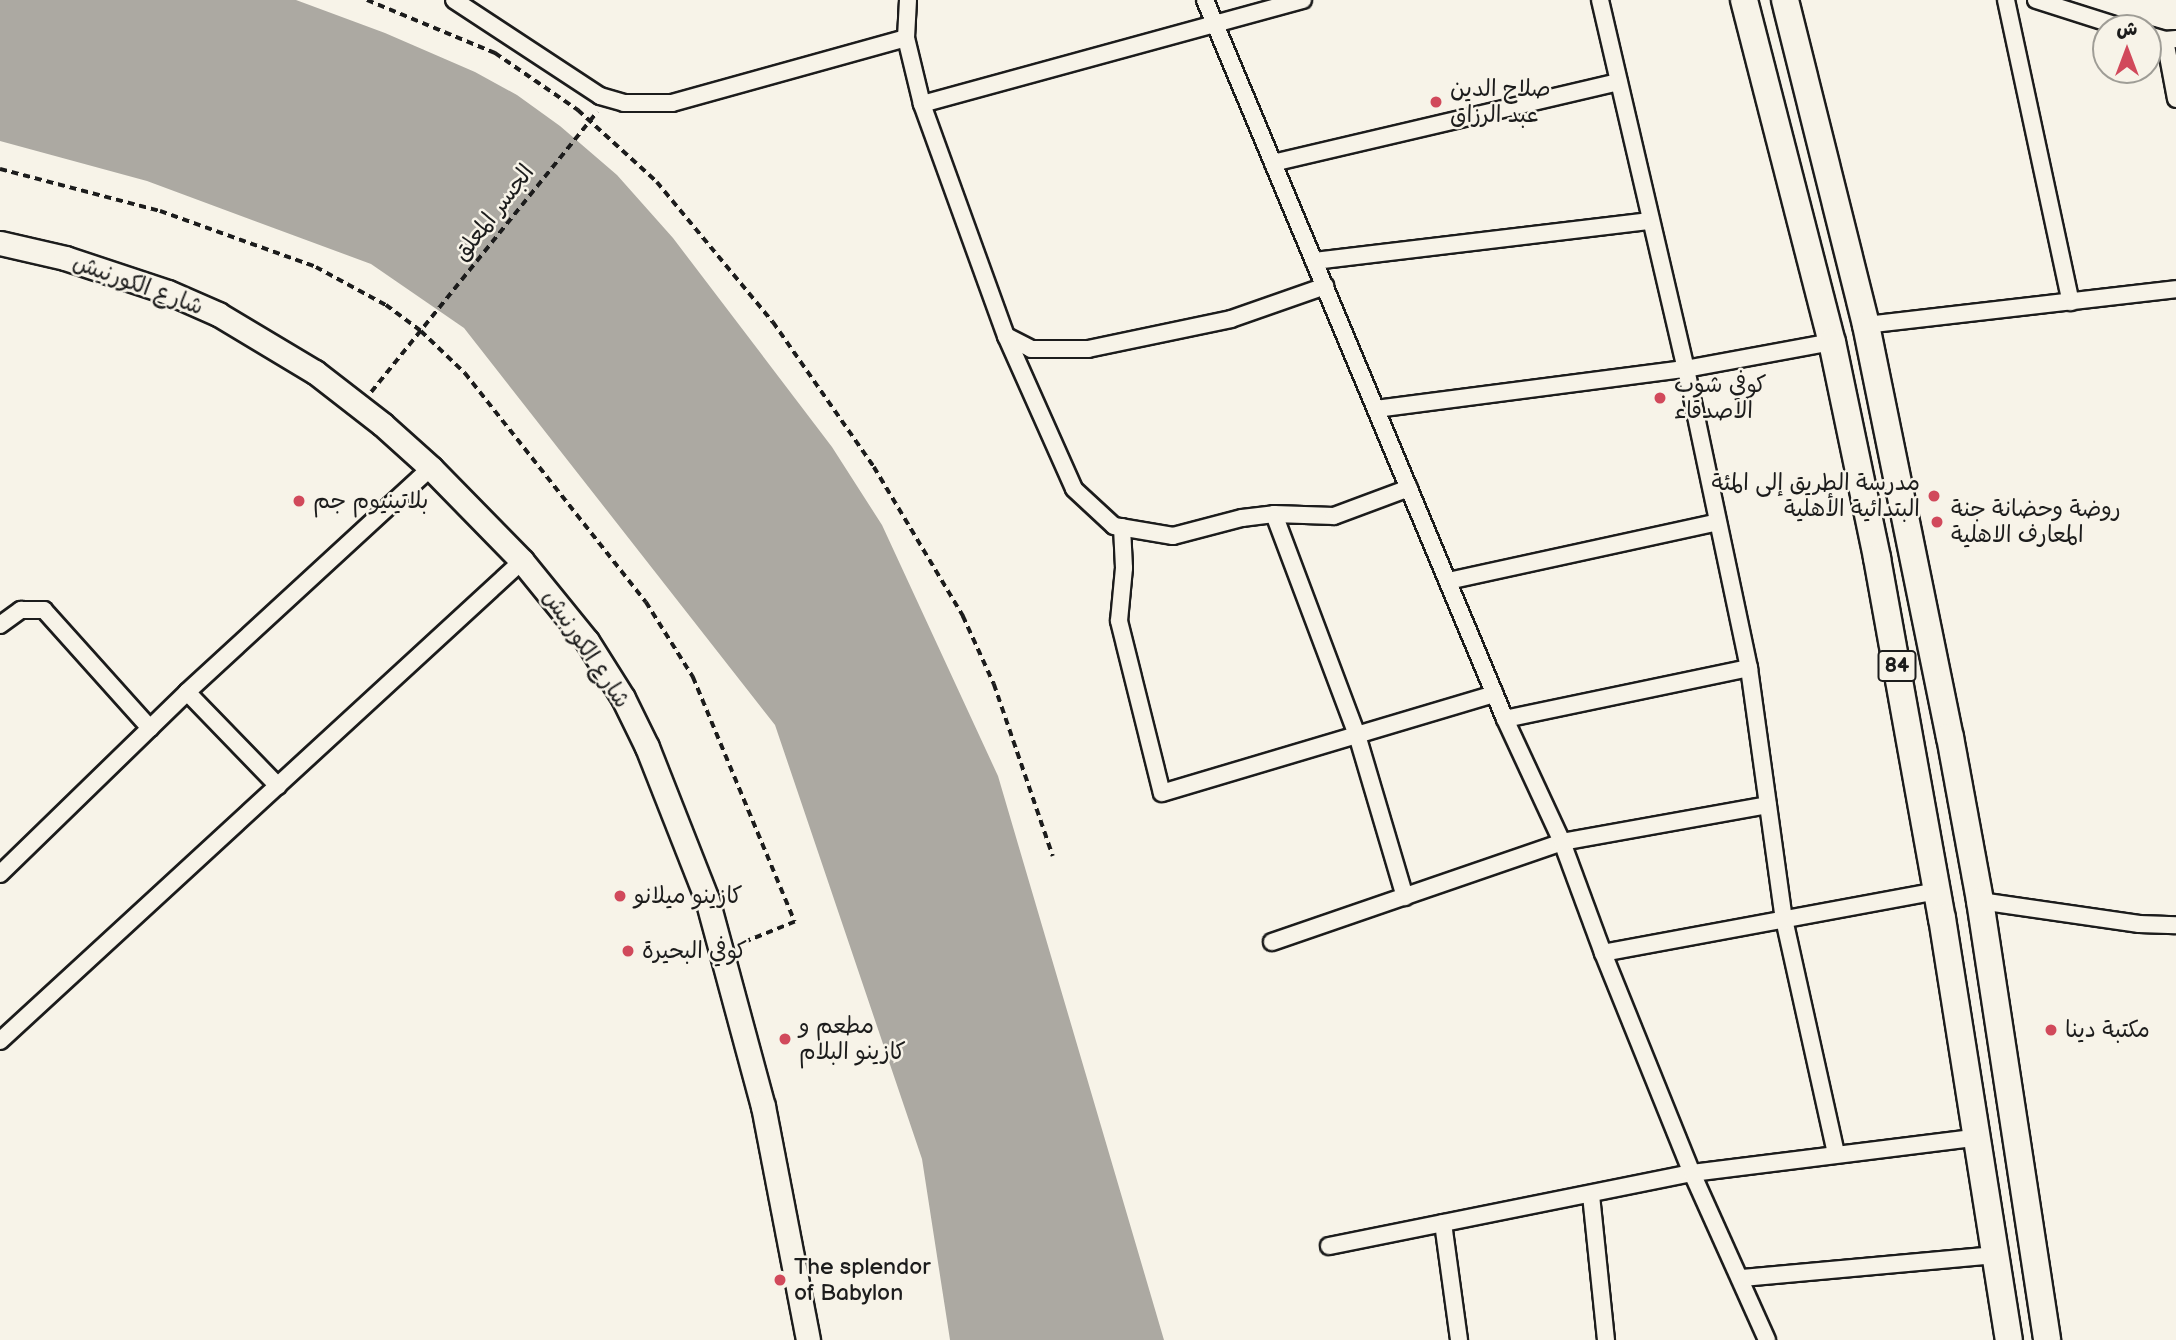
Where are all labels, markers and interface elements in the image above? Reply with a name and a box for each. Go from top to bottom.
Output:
north arrow [2092,14,2162,84]
text: ش [2117,18,2137,41]
place label: صلاح الدين عبد الرزاق [1450,75,1551,129]
marker: صلاح الدين عبد الرزاق [1428,94,1444,110]
street label: الجسر المعلق [448,159,540,267]
street label: شارع الكورنيش [69,249,207,321]
place label: كوفي شوب الاصدقاء [1674,371,1767,425]
marker: كوفي شوب الاصدقاء [1652,390,1668,406]
place label: مدرسة الطريق إلى المئة البتدائية الأهلية [1711,469,1920,523]
place label: بلاتينيوم جم [313,487,428,515]
marker: مدرسة الطريق إلى المئة البتدائية الأهلية [1926,488,1942,504]
marker: بلاتينيوم جم [291,493,307,509]
place label: روضة وحضانة جنة المعارف الاهلية [1951,495,2121,549]
marker: روضة وحضانة جنة المعارف الاهلية [1929,514,1945,530]
street label: شارع الكورنيش [536,585,636,713]
road number: 84 [1876,648,1918,684]
place label: كازينو ميلانو [634,882,743,910]
marker: كازينو ميلانو [612,888,628,904]
place label: كوفي البحيرة [642,937,747,965]
marker: كوفي البحيرة [620,943,636,959]
place label: مطعم و كازينو البلام [799,1012,906,1066]
place label: مكتبة دينا [2065,1016,2150,1044]
marker: مكتبة دينا [2043,1022,2059,1038]
marker: مطعم و كازينو البلام [777,1031,793,1047]
place label: The splendor of Babylon [794,1253,931,1307]
marker: The splendor of Babylon [772,1272,788,1288]

